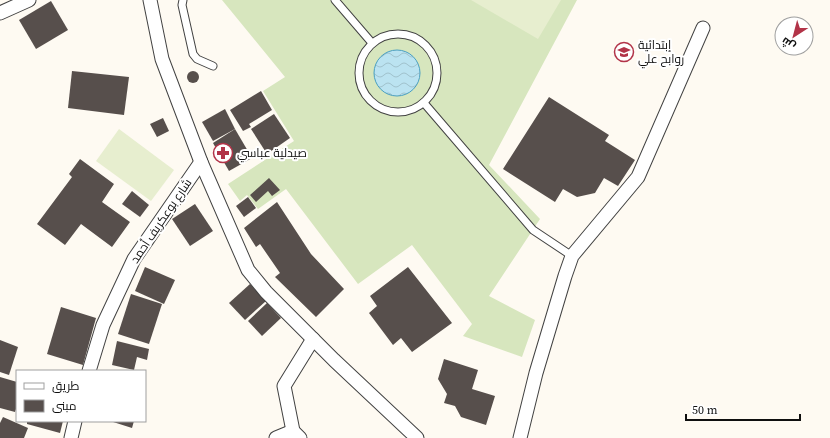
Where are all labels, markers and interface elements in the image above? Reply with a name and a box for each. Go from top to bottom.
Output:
north arrow [774,16,814,56]
text: ش [778,33,799,54]
place label: إبتدائية روابح علي [638,37,684,69]
school or university icon: إبتدائية روابح علي [613,41,635,63]
pharmacy icon: صيدلية عباسي [212,142,234,164]
place label: صيدلية عباسي [237,145,307,163]
street label: شارع بوعكريف أحمد [127,176,195,266]
legend [16,370,146,422]
text: طريق [52,378,80,394]
scale bar [686,396,800,422]
text: مبنى [52,398,77,414]
text: 50 m [692,402,718,418]

